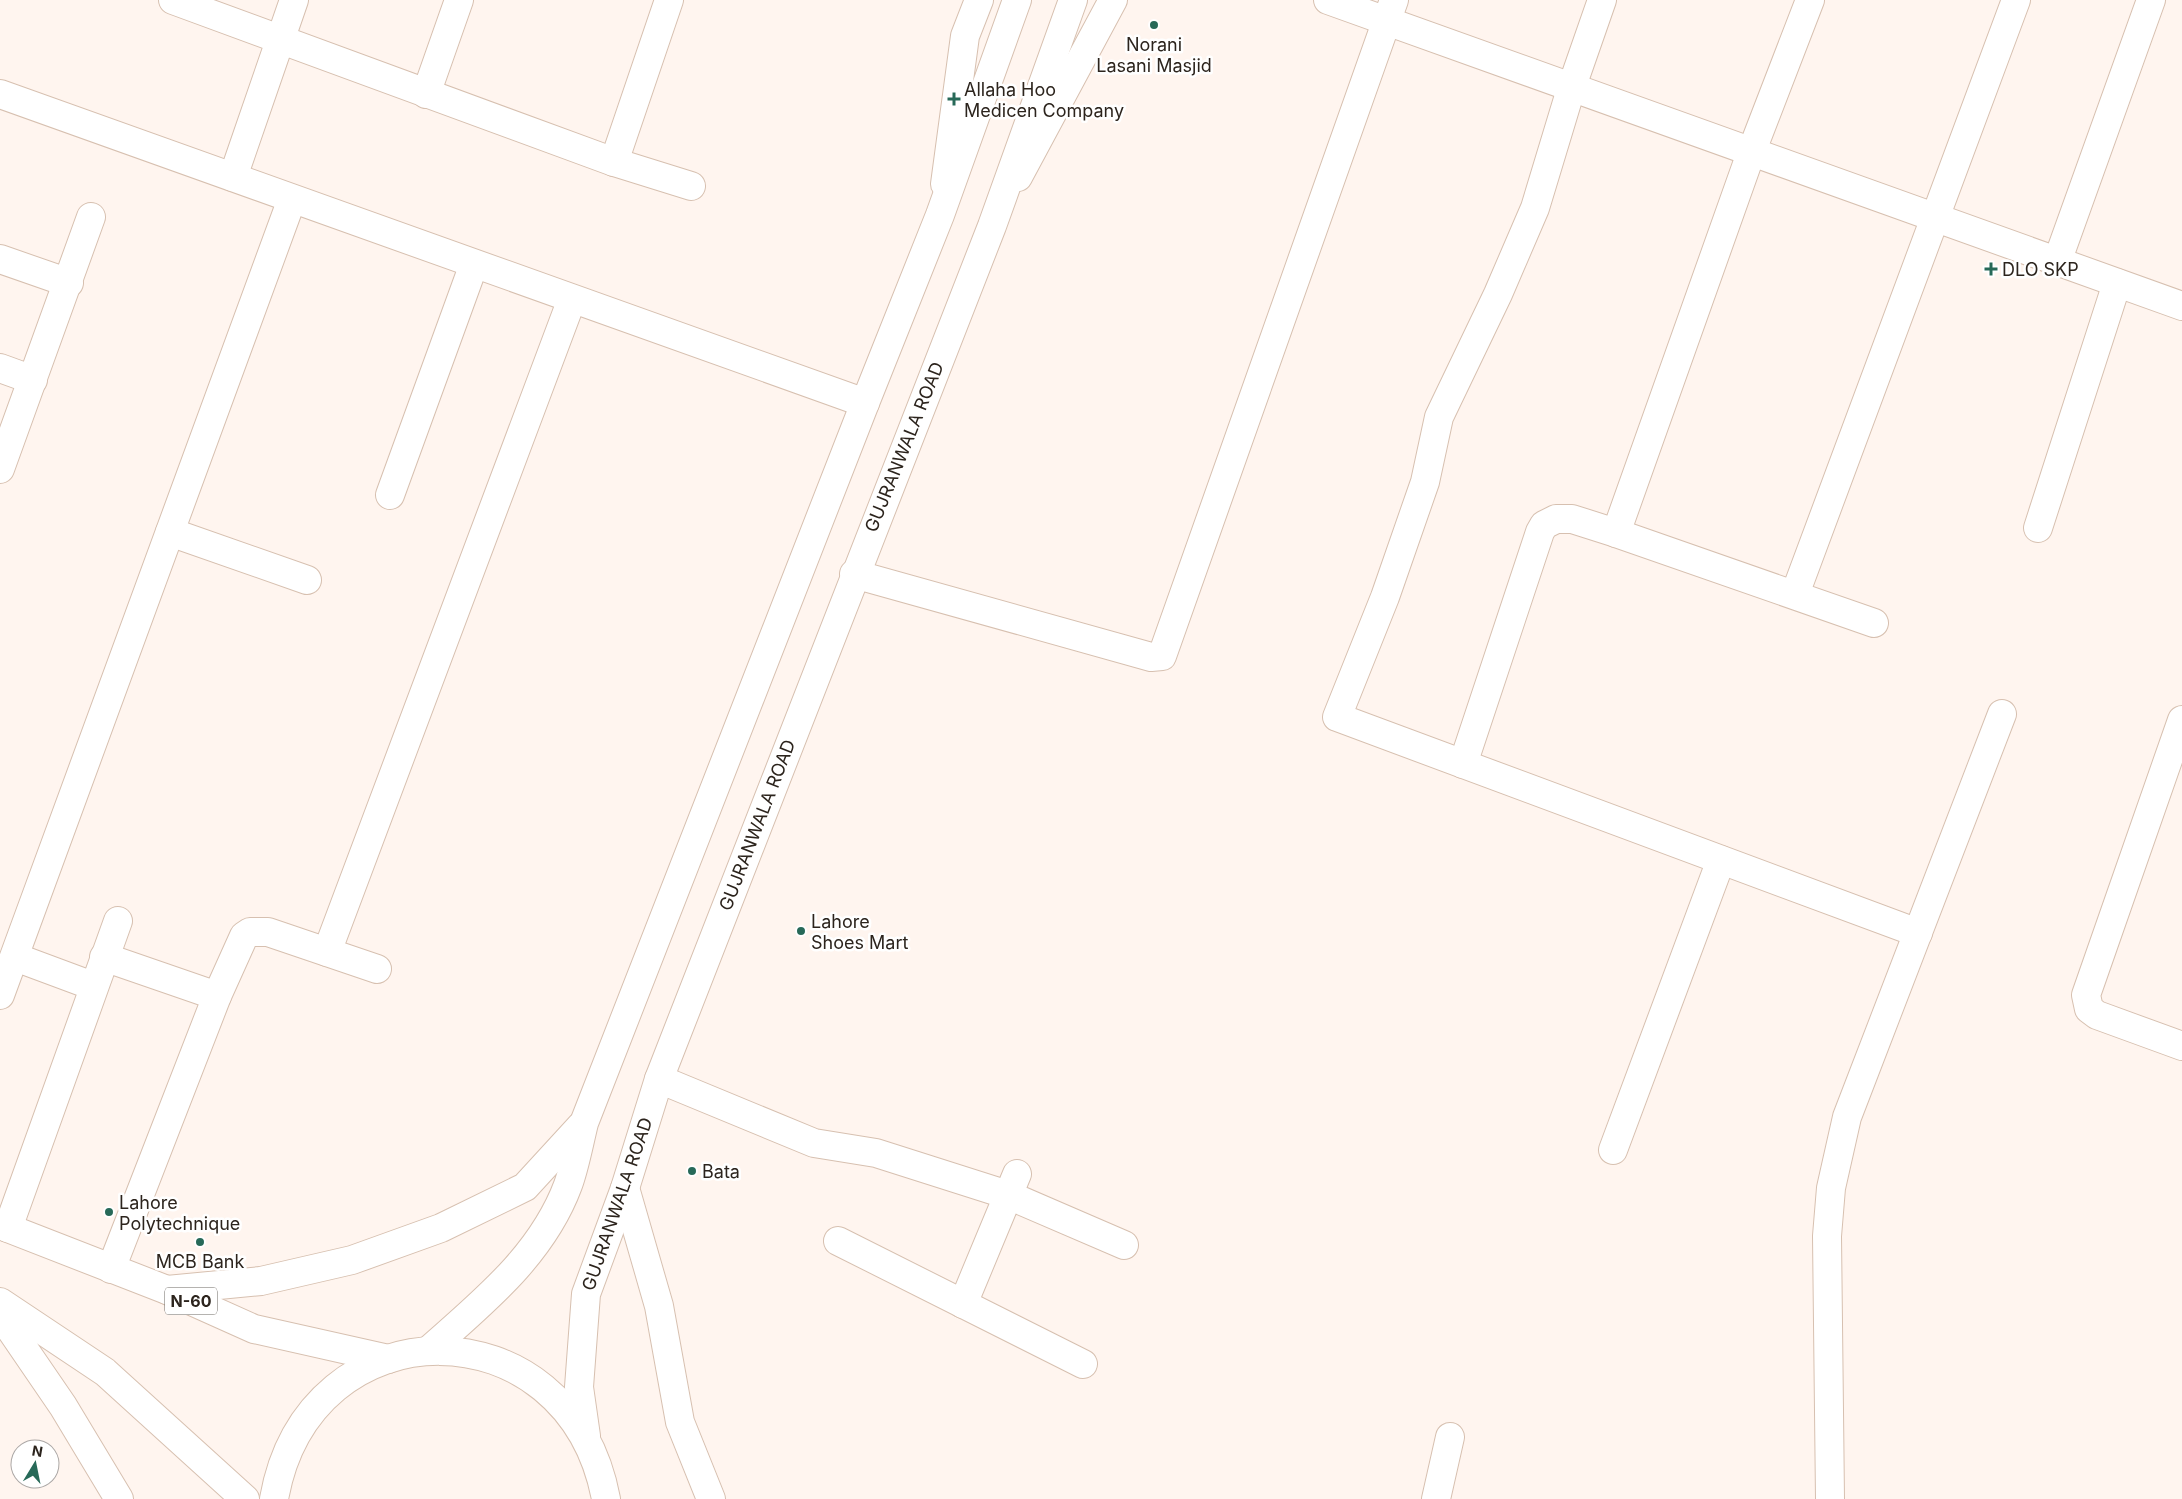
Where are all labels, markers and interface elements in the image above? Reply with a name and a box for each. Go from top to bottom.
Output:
marker: Norani Lasani Masjid [1148,19,1160,31]
place label: Norani Lasani Masjid [1096,34,1212,76]
place label: Allaha Hoo Medicen Company [964,79,1124,121]
marker: Allaha Hoo Medicen Company [948,93,960,105]
place label: DLO SKP [2002,259,2079,280]
marker: DLO SKP [1984,262,1998,276]
street label: GUJRANWALA ROAD [860,359,948,535]
street label: GUJRANWALA ROAD [715,736,799,914]
place label: Lahore Shoes Mart [811,911,908,953]
marker: Lahore Shoes Mart [795,925,807,937]
street label: GUJRANWALA ROAD [578,1115,656,1293]
place label: Bata [702,1161,740,1182]
marker: Bata [686,1165,698,1177]
place label: Lahore Polytechnique [119,1192,240,1234]
marker: Lahore Polytechnique [103,1206,115,1218]
marker: MCB Bank [194,1236,206,1248]
place label: MCB Bank [156,1251,244,1272]
road number: N-60 [165,1288,217,1314]
north arrow [10,1439,60,1489]
text: N [31,1441,44,1460]

